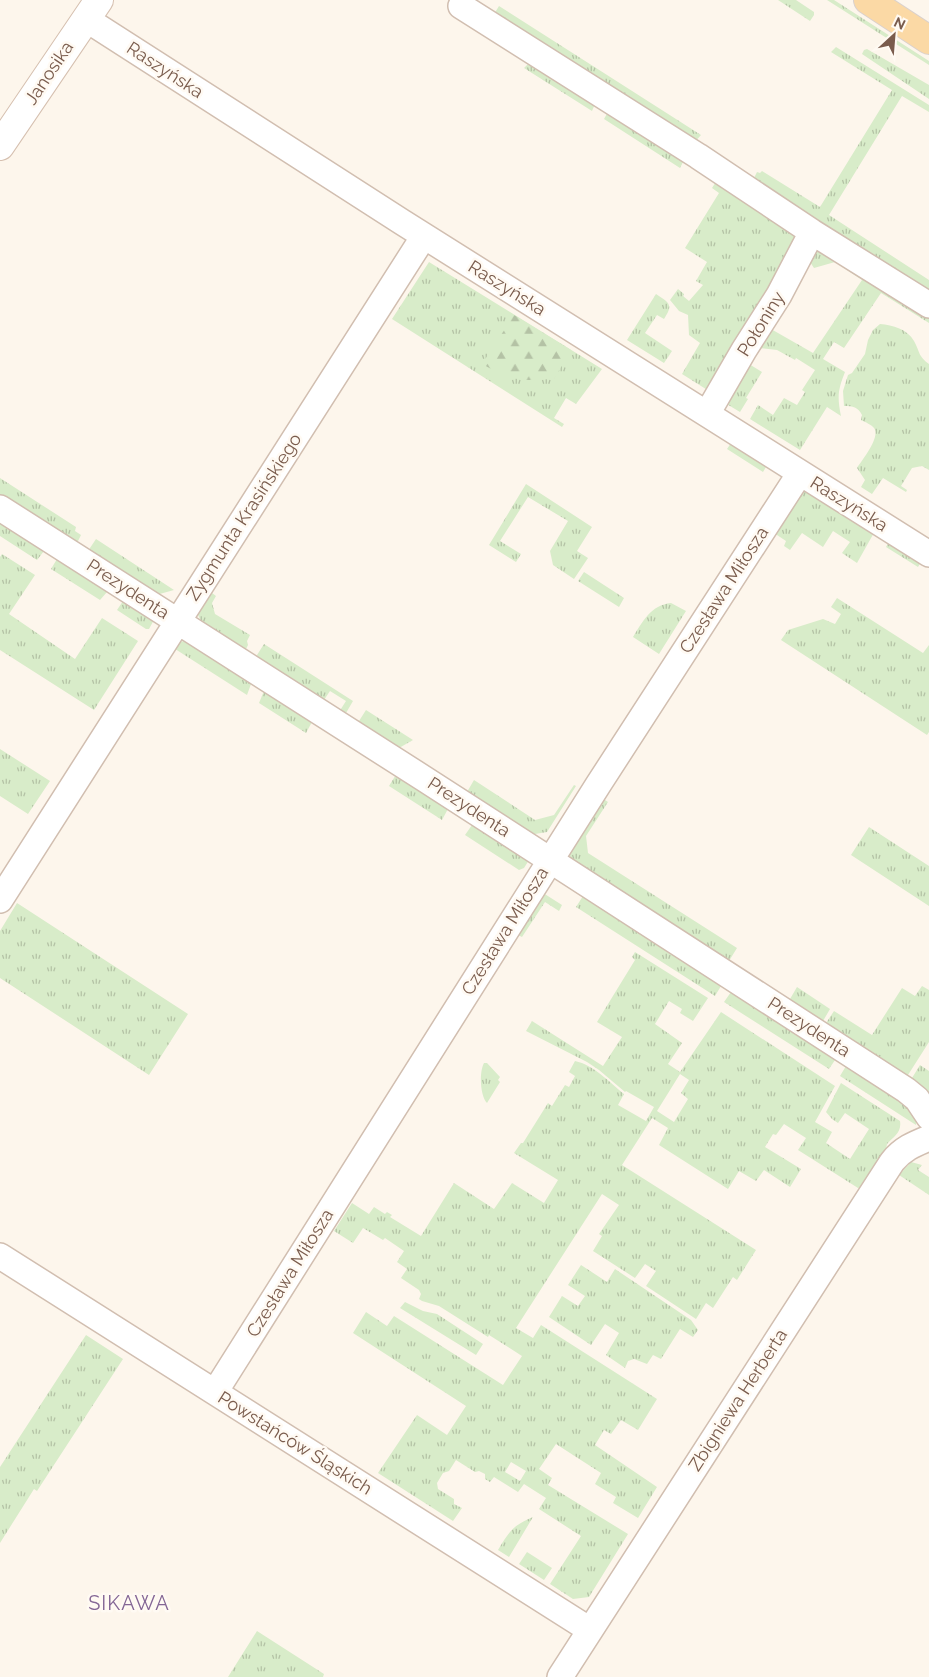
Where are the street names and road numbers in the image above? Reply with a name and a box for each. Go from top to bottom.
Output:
street label: Janosika [20,37,77,108]
street label: Raszyńska [123,37,208,102]
street label: Raszyńska [465,256,550,320]
street label: Połoniny [733,287,789,360]
street label: Zygmunta Krasińskiego [182,429,306,604]
street label: Raszyńska [807,472,892,536]
street label: Czesława Miłosza [675,522,772,657]
street label: Prezydenta [83,554,173,623]
street label: Prezydenta [424,772,514,841]
street label: Czesława Miłosza [457,863,552,999]
street label: Prezydenta [764,992,854,1061]
street label: Czesława Miłosza [242,1205,337,1341]
street label: Zbigniewa Herberta [684,1325,791,1475]
street label: Powstańców Śląskich [214,1386,377,1499]

